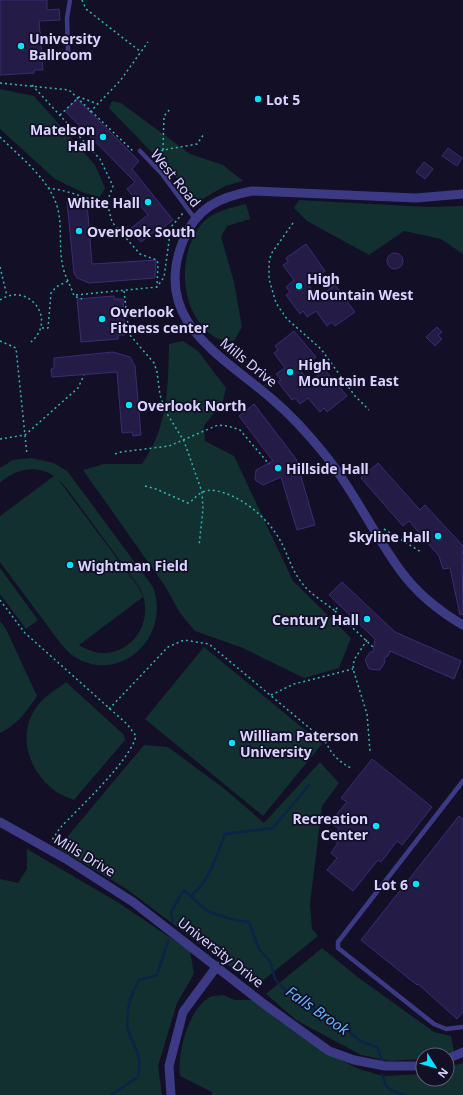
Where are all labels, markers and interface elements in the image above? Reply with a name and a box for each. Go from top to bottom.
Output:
place label: University Ballroom [29,29,101,64]
marker: University Ballroom [16,41,26,51]
place label: Lot 5 [266,90,300,109]
marker: Lot 5 [253,94,263,104]
place label: Matelson Hall [30,120,95,155]
marker: Matelson Hall [98,132,108,142]
street label: West Road [147,145,205,211]
place label: White Hall [68,193,140,212]
marker: White Hall [143,197,153,207]
place label: Overlook South [87,222,195,241]
marker: Overlook South [74,226,84,236]
place label: High Mountain West [307,269,413,304]
marker: High Mountain West [294,281,304,291]
place label: Overlook Fitness center [110,302,209,337]
marker: Overlook Fitness center [97,314,107,324]
street label: Mills Drive [216,333,282,391]
place label: High Mountain East [298,355,399,390]
marker: High Mountain East [285,367,295,377]
place label: Overlook North [137,396,246,415]
marker: Overlook North [124,400,134,410]
place label: Hillside Hall [286,459,369,478]
marker: Hillside Hall [273,463,283,473]
place label: Skyline Hall [349,527,430,546]
marker: Skyline Hall [433,531,443,541]
place label: Wightman Field [78,556,188,575]
marker: Wightman Field [65,560,75,570]
place label: Century Hall [272,610,359,629]
marker: Century Hall [362,614,372,624]
place label: William Paterson University [240,726,359,761]
marker: William Paterson University [227,738,237,748]
place label: Recreation Center [292,809,369,844]
marker: Recreation Center [371,821,381,831]
street label: Mills Drive [51,829,119,881]
place label: Lot 6 [374,875,408,894]
marker: Lot 6 [411,879,421,889]
street label: University Drive [174,912,268,992]
water label: Falls Brook [282,981,354,1039]
north arrow [415,1047,455,1087]
text: N [435,1065,452,1081]

